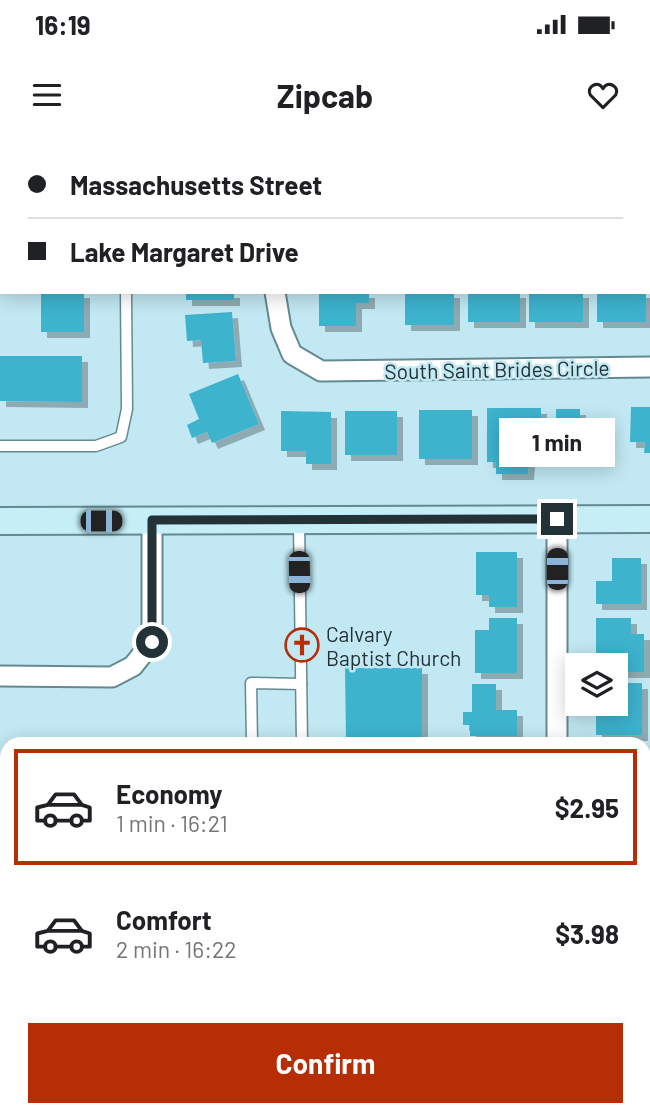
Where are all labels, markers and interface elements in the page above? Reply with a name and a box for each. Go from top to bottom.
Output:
text: 16:19 [35,9,91,40]
icon: menu [28,76,66,114]
text: Zipcab [277,76,373,114]
icon: heart [584,76,622,114]
text: Massachusetts Street [70,169,322,200]
text: Lake Margaret Drive [70,236,299,267]
street label: South Saint Brides Circle [384,355,610,383]
callout: 1 min [499,418,615,466]
text: 1 min [532,428,582,456]
route end [541,503,573,535]
car [81,511,123,532]
car [547,548,568,590]
car [289,551,310,593]
place label: Calvary Baptist Church [326,621,461,670]
route start [136,626,168,658]
church icon: Calvary Baptist Church [283,626,321,664]
map controls [565,653,628,716]
button: layers [565,653,628,716]
icon: car [32,776,95,839]
text: Economy [116,778,222,809]
text: $2.95 [555,792,619,823]
text: 1 min · 16:21 [116,809,228,837]
icon: car [32,902,95,965]
text: Comfort [116,904,212,935]
text: $3.98 [555,918,619,949]
text: 2 min · 16:22 [116,935,237,963]
button: Confirm [28,1023,623,1103]

